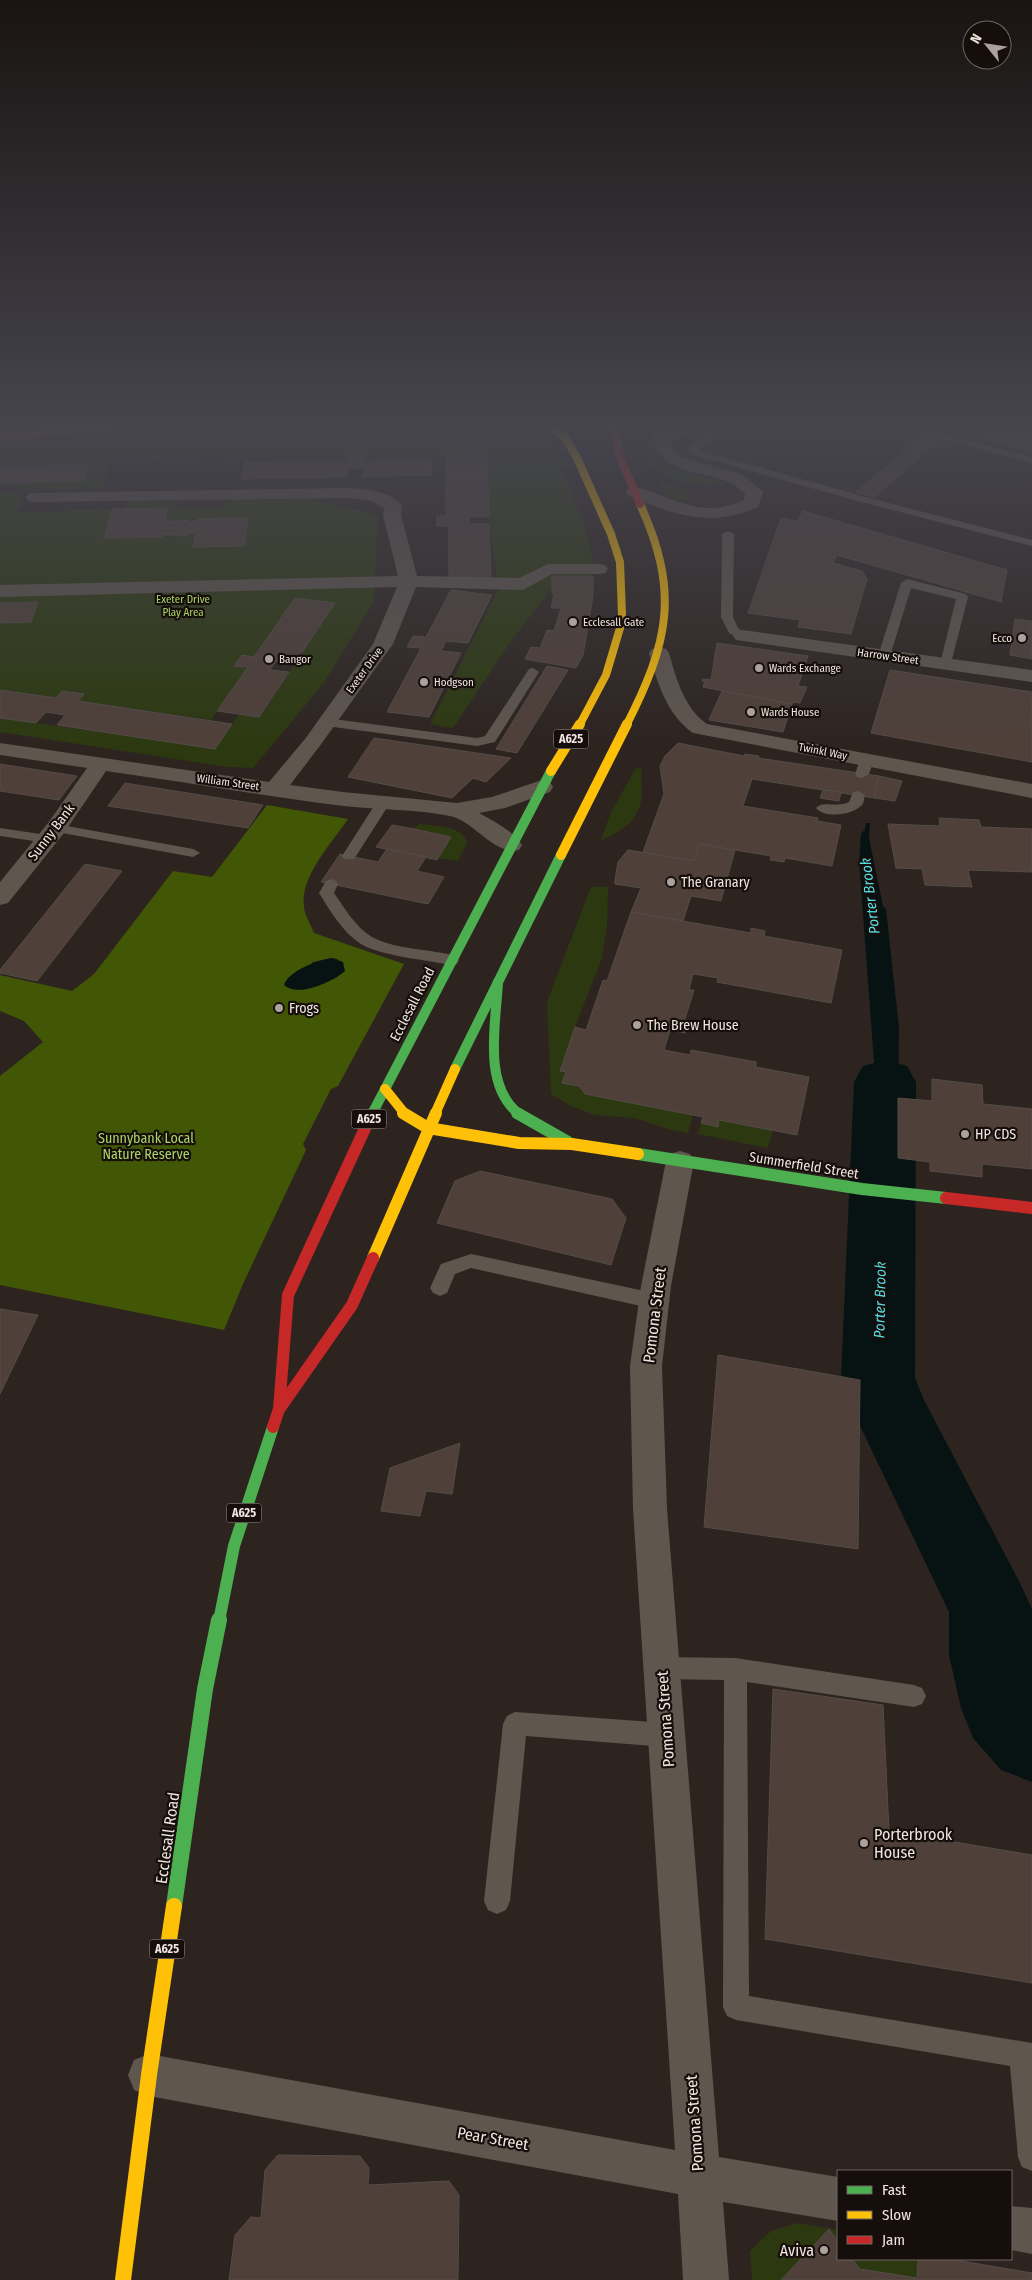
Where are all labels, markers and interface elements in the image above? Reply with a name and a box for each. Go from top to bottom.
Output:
north arrow [962,20,1012,70]
text: N [967,31,986,47]
park label: Exeter Drive Play Area [156,593,210,619]
marker: Ecclesall Gate [567,616,579,628]
place label: Ecclesall Gate [583,616,644,629]
place label: Ecco [992,632,1012,645]
marker: Ecco [1016,632,1028,644]
street label: Exeter Drive [343,645,386,696]
street label: Harrow Street [856,646,920,667]
marker: Bangor [263,653,275,665]
place label: Bangor [279,653,311,666]
marker: Wards Exchange [753,662,765,674]
place label: Wards Exchange [769,662,841,675]
marker: Hodgson [418,676,430,688]
place label: Hodgson [434,676,474,689]
marker: Wards House [745,706,757,718]
place label: Wards House [761,706,819,719]
road number: A625 [554,730,588,749]
street label: Twinkl Way [798,740,848,763]
street label: William Street [196,772,260,793]
street label: Sunny Bank [24,800,79,864]
water label: Porter Brook [856,856,884,935]
place label: The Granary [681,874,751,891]
marker: The Granary [665,876,677,888]
street label: Ecclesall Road [387,964,438,1044]
place label: Frogs [289,1000,319,1017]
marker: Frogs [273,1002,285,1014]
place label: The Brew House [647,1017,739,1034]
marker: The Brew House [631,1019,643,1031]
road number: A625 [352,1110,386,1128]
place label: HP CDS [975,1126,1016,1143]
marker: HP CDS [959,1128,971,1140]
park label: Sunnybank Local Nature Reserve [98,1130,194,1163]
street label: Summerfield Street [748,1148,860,1183]
water label: Porter Brook [870,1261,890,1339]
street label: Pomona Street [639,1265,670,1364]
road number: A625 [226,1504,262,1522]
street label: Pomona Street [653,1669,678,1768]
street label: Ecclesall Road [152,1791,183,1885]
place label: Porterbrook House [874,1825,953,1862]
marker: Porterbrook House [858,1837,870,1849]
road number: A625 [150,1940,184,1958]
street label: Pomona Street [682,2073,707,2172]
street label: Pear Street [456,2123,531,2154]
legend [837,2170,1012,2260]
text: Fast [882,2181,906,2199]
text: Slow [882,2206,911,2224]
text: Jam [882,2231,905,2249]
place label: Aviva [780,2241,814,2260]
marker: Aviva [818,2244,830,2256]

